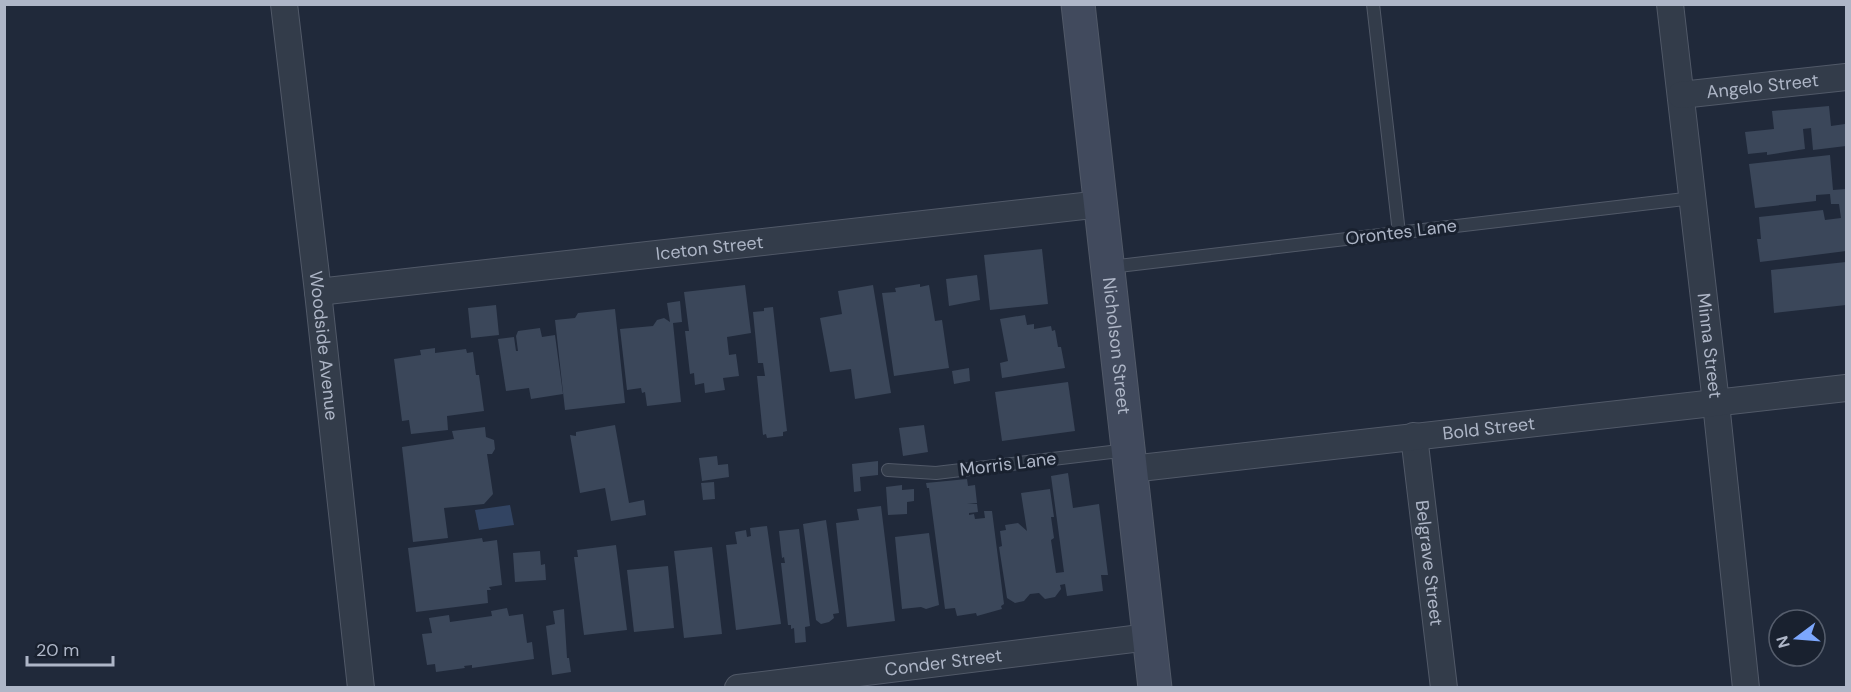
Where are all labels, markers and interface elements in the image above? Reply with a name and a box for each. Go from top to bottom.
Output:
street label: Angelo Street [1705,68,1820,104]
street label: Orontes Lane [1344,213,1458,251]
street label: Iceton Street [654,230,765,266]
street label: Woodside Avenue [304,270,344,422]
street label: Nicholson Street [1097,276,1136,416]
street label: Minna Street [1691,292,1727,400]
street label: Bold Street [1441,411,1536,446]
street label: Morris Lane [958,446,1058,482]
street label: Belgrave Street [1410,499,1449,627]
north arrow [1767,608,1827,668]
scale bar [27,629,112,667]
text: N [1771,633,1795,651]
text: 20 m [36,638,79,662]
street label: Conder Street [883,643,1003,682]

